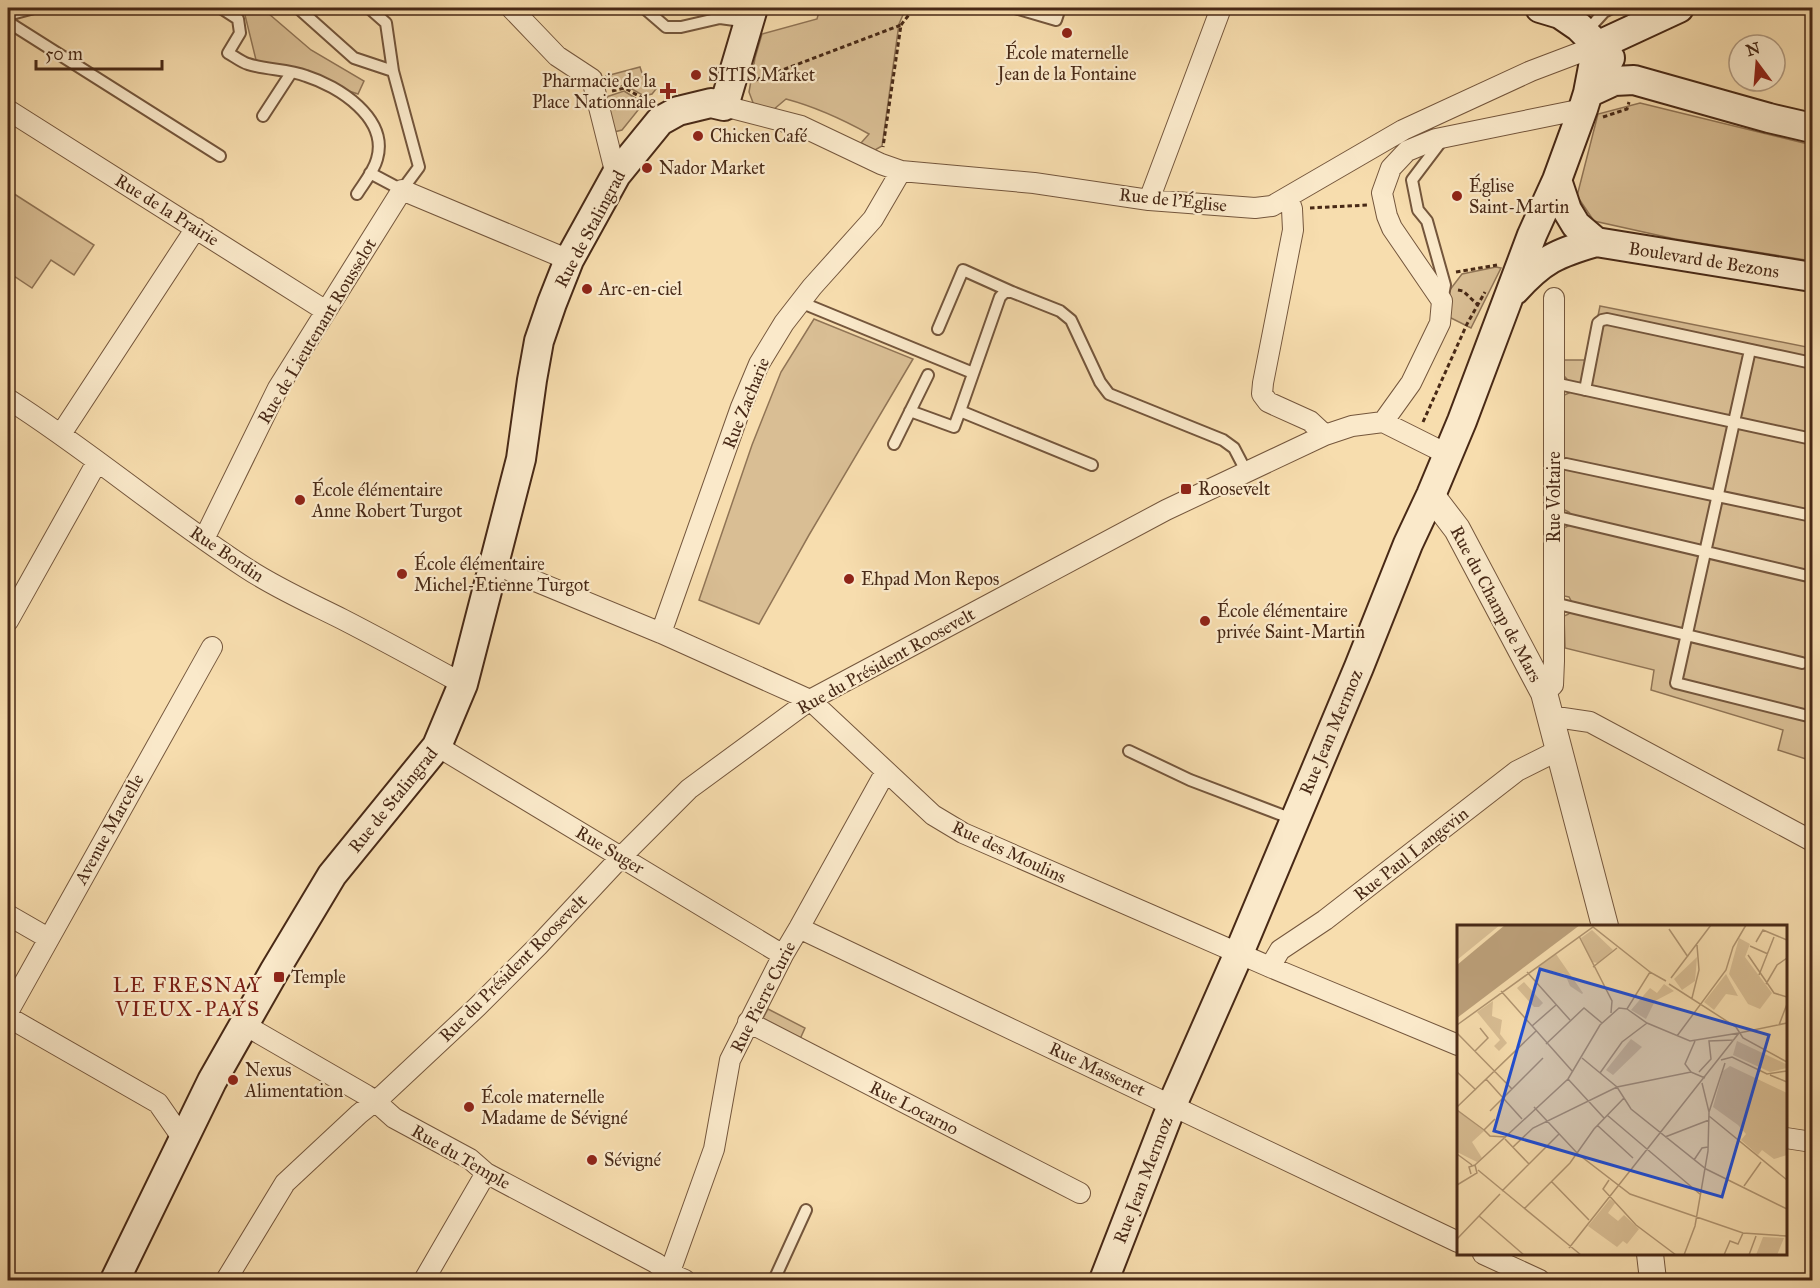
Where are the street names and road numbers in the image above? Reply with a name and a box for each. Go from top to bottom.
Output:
street label: Rue de Stalingrad [550,167,631,292]
street label: Rue de la Prairie [111,169,223,251]
street label: Rue de l'Église [1118,181,1228,218]
street label: Rue de Lieutenant Rousselot [253,234,381,428]
street label: Boulevard de Bezons [1627,237,1781,283]
street label: Rue Zacharie [718,354,774,452]
street label: Rue Voltaire [1543,451,1565,543]
street label: Rue Bordin [186,521,269,587]
street label: Rue du Champ de Mars [1446,522,1546,686]
street label: Rue du Président Roosevelt [793,603,979,719]
street label: Rue Jean Mermoz [1295,666,1368,799]
street label: Rue de Stalingrad [344,743,443,858]
street label: Avenue Marcelle [69,770,148,889]
street label: Rue Paul Langevin [1349,802,1473,906]
street label: Rue des Moulins [948,816,1070,888]
street label: Rue Suger [571,821,648,880]
street label: Rue du Président Roosevelt [434,889,592,1047]
street label: Rue Pierre Curie [726,938,800,1056]
street label: Rue Massenet [1045,1037,1149,1101]
street label: Rue Locarno [866,1076,962,1140]
street label: Rue Jean Mermoz [1109,1113,1178,1247]
street label: Rue du Temple [408,1120,514,1194]

